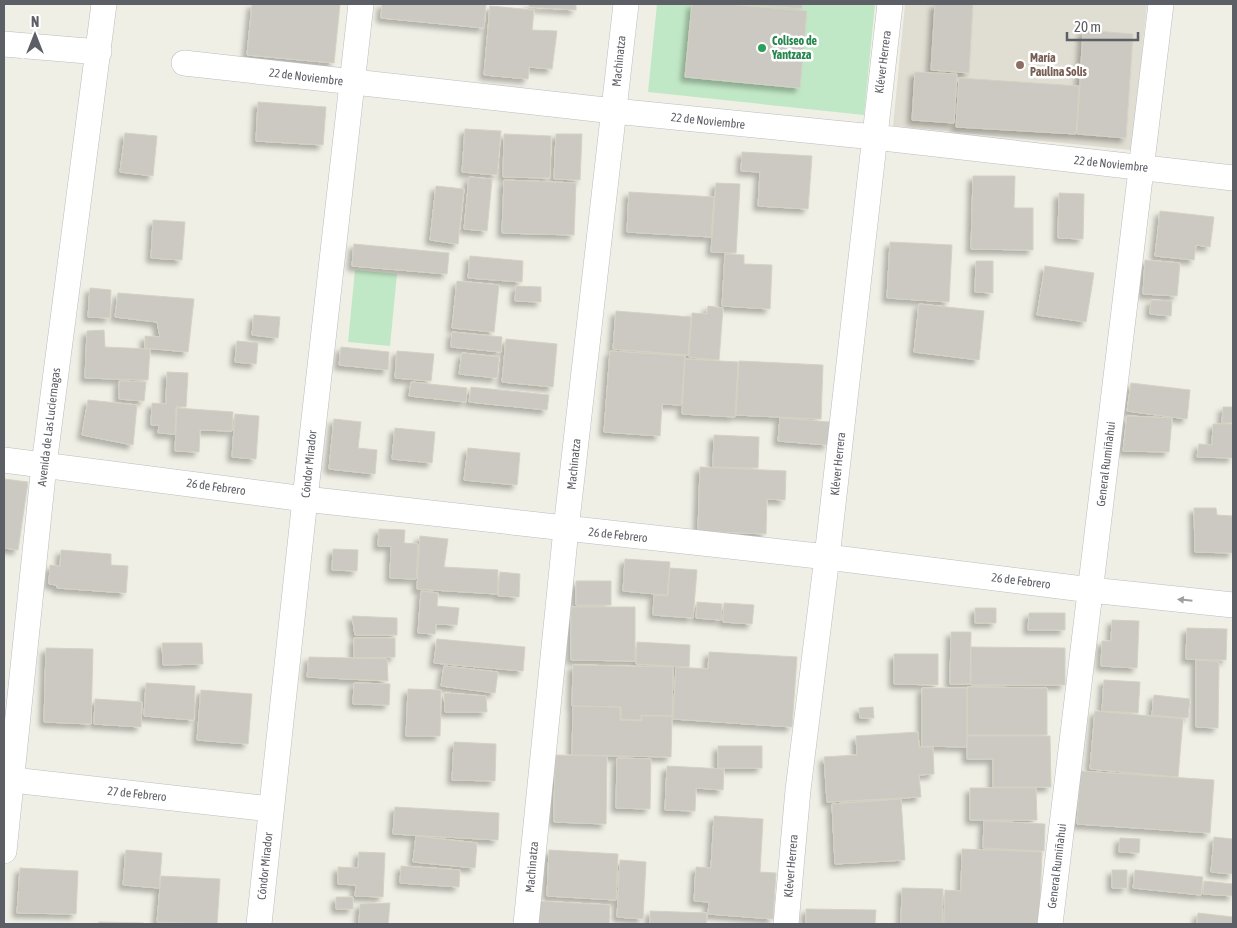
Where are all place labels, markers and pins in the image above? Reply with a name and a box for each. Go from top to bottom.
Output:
place label: Coliseo de Yantzaza [771,34,818,62]
marker: Coliseo de Yantzaza [756,42,768,54]
place label: María Paulina Solis [1030,51,1088,79]
marker: María Paulina Solis [1014,59,1026,71]

